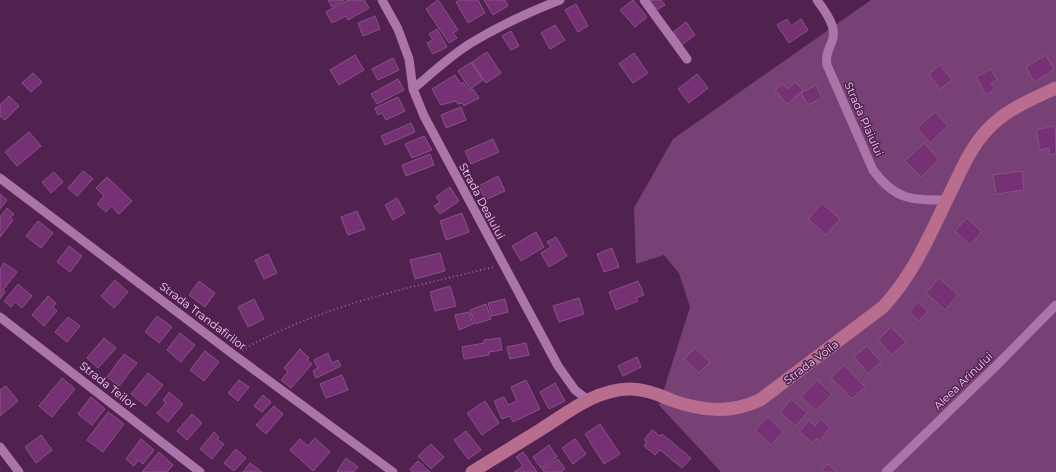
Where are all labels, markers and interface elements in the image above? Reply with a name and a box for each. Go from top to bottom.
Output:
street label: Strada Plaiului [841,80,887,158]
street label: Strada Dealului [456,161,508,242]
street label: Strada Trandafirilor [157,279,249,353]
street label: Strada Voila [781,337,841,387]
street label: Aleea Arinului [931,349,995,413]
street label: Strada Teilor [77,359,139,411]

